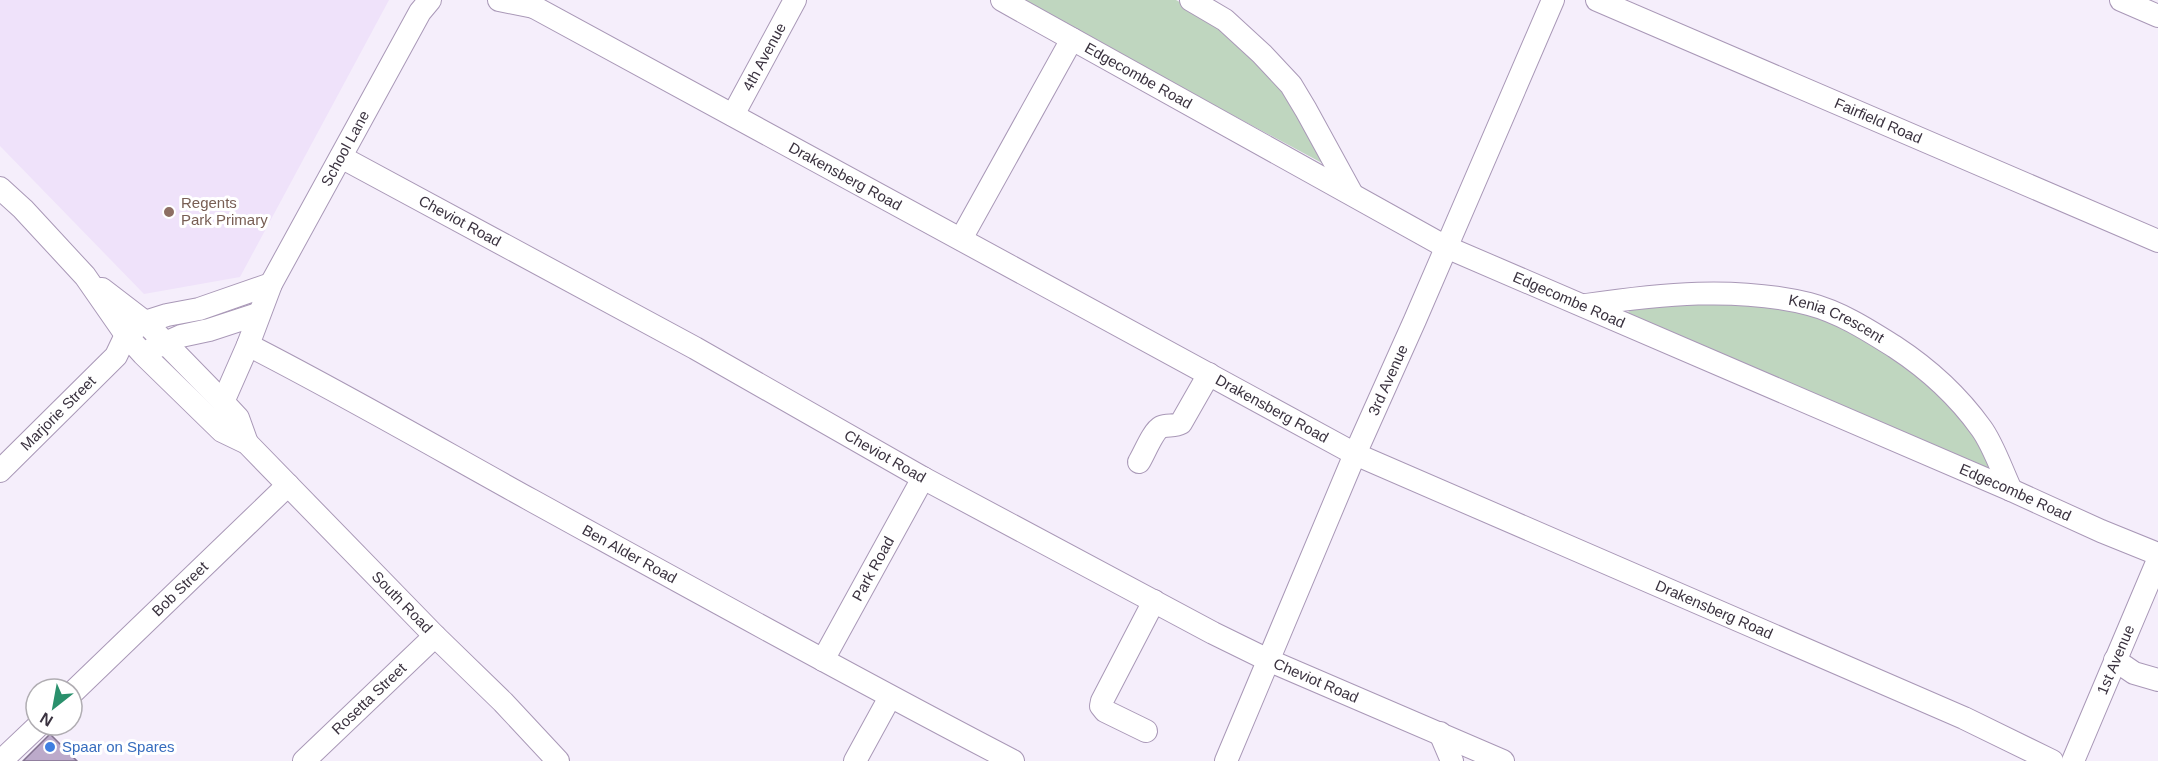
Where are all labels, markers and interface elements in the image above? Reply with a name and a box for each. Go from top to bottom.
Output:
street label: 4th Avenue [739,20,789,94]
street label: Edgecombe Road [1082,39,1195,112]
street label: Fairfield Road [1832,94,1925,147]
street label: School Lane [317,108,372,189]
street label: Drakensberg Road [786,138,905,214]
street label: Cheviot Road [416,192,504,250]
place label: Regents Park Primary [181,194,268,228]
marker: Regents Park Primary [162,205,176,219]
street label: Edgecombe Road [1511,268,1628,331]
street label: Kenia Crescent [1787,291,1888,346]
street label: 3rd Avenue [1364,342,1411,418]
street label: Drakensberg Road [1213,371,1332,446]
street label: Marjorie Street [17,372,99,454]
street label: Cheviot Road [842,426,929,486]
street label: Edgecombe Road [1957,460,2074,524]
street label: Ben Alder Road [579,521,680,587]
street label: Park Road [848,533,897,604]
street label: Bob Street [148,557,212,619]
street label: South Road [369,567,436,636]
street label: Drakensberg Road [1653,576,1776,642]
street label: 1st Avenue [2093,622,2138,697]
street label: Cheviot Road [1271,654,1361,706]
street label: Rosetta Street [328,659,410,738]
north arrow [24,677,84,737]
text: N [37,709,56,730]
place label: Spaar on Spares [62,738,175,755]
marker: Spaar on Spares [43,740,57,754]

